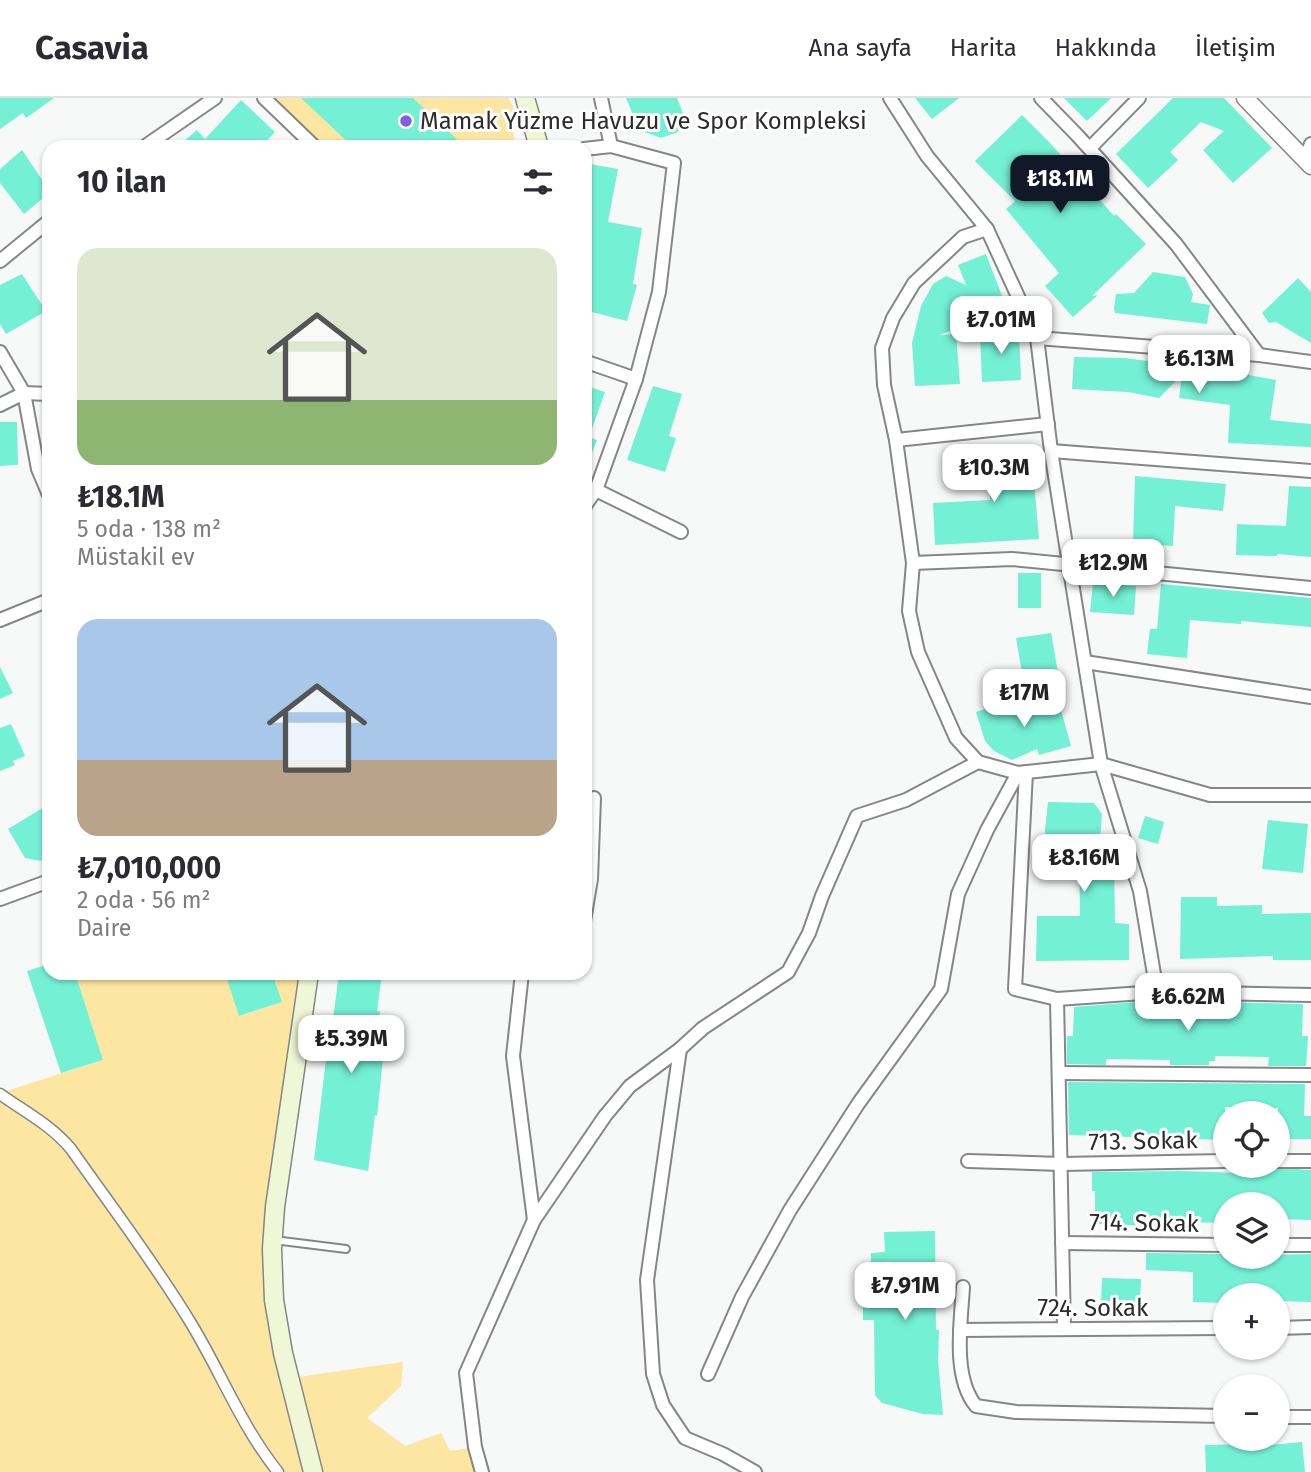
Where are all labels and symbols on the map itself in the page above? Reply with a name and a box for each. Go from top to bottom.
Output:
place label: Mamak Yüzme Havuzu ve Spor Kompleksi [420,107,867,135]
marker: Mamak Yüzme Havuzu ve Spor Kompleksi [398,113,414,129]
pin: ₺18.1M [1003,156,1117,215]
pin: ₺7.01M [944,296,1058,356]
pin: ₺6.13M [1142,336,1256,395]
pin: ₺10.3M [937,444,1051,504]
pin: ₺12.9M [1056,540,1170,599]
pin: ₺17M [983,670,1065,729]
pin: ₺8.16M [1027,834,1141,894]
pin: ₺6.62M [1131,974,1245,1033]
pin: ₺5.39M [294,1016,408,1075]
street label: 713. Sokak [1088,1126,1198,1156]
street label: 714. Sokak [1089,1208,1200,1238]
pin: ₺7.91M [848,1262,962,1322]
street label: 724. Sokak [1038,1294,1149,1322]

